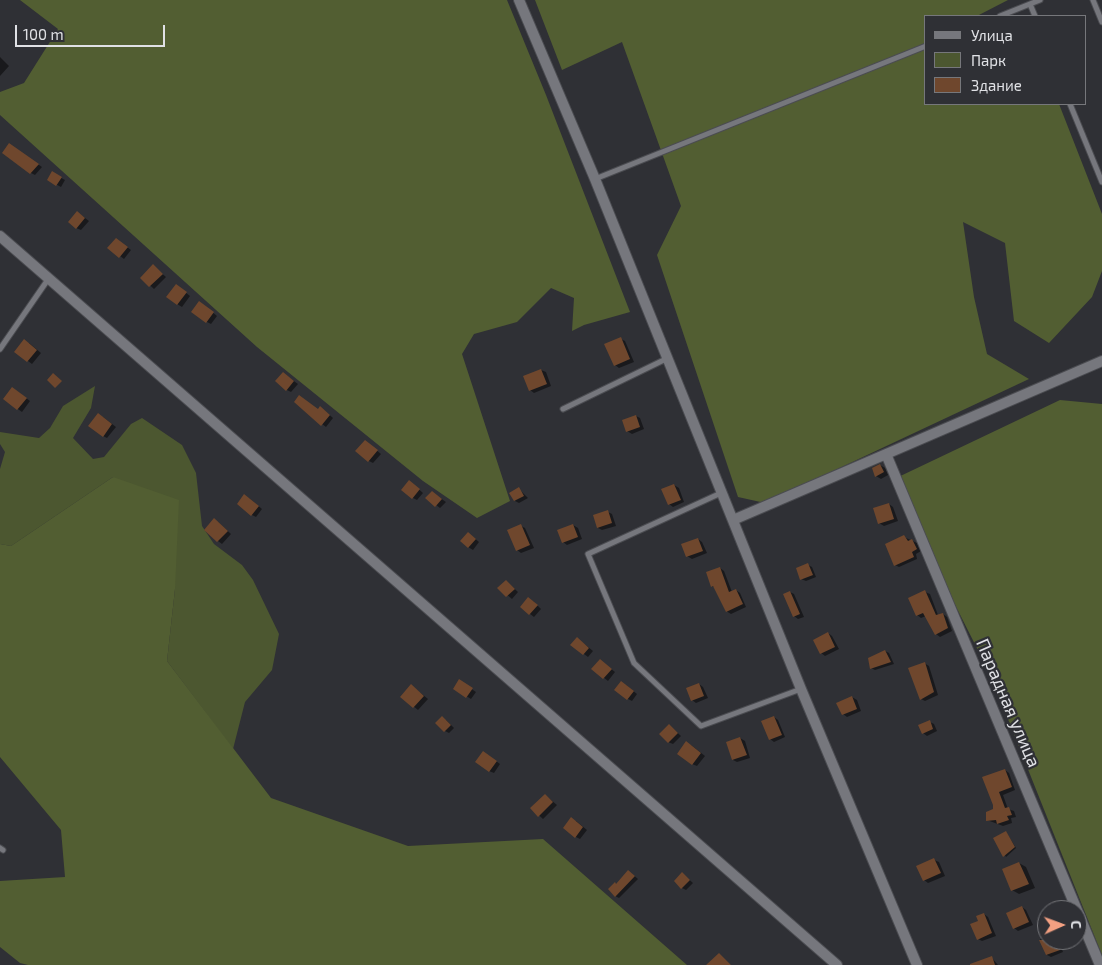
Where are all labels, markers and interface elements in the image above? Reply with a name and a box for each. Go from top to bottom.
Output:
scale bar [18,15,168,47]
legend [924,15,1087,105]
text: 100 m [23,25,64,43]
text: Улица [971,26,1013,44]
text: Парк [971,51,1006,69]
text: Здание [971,76,1022,94]
street label: Парадная улица [971,636,1045,770]
north arrow [1037,900,1087,950]
text: С [1068,920,1085,929]

